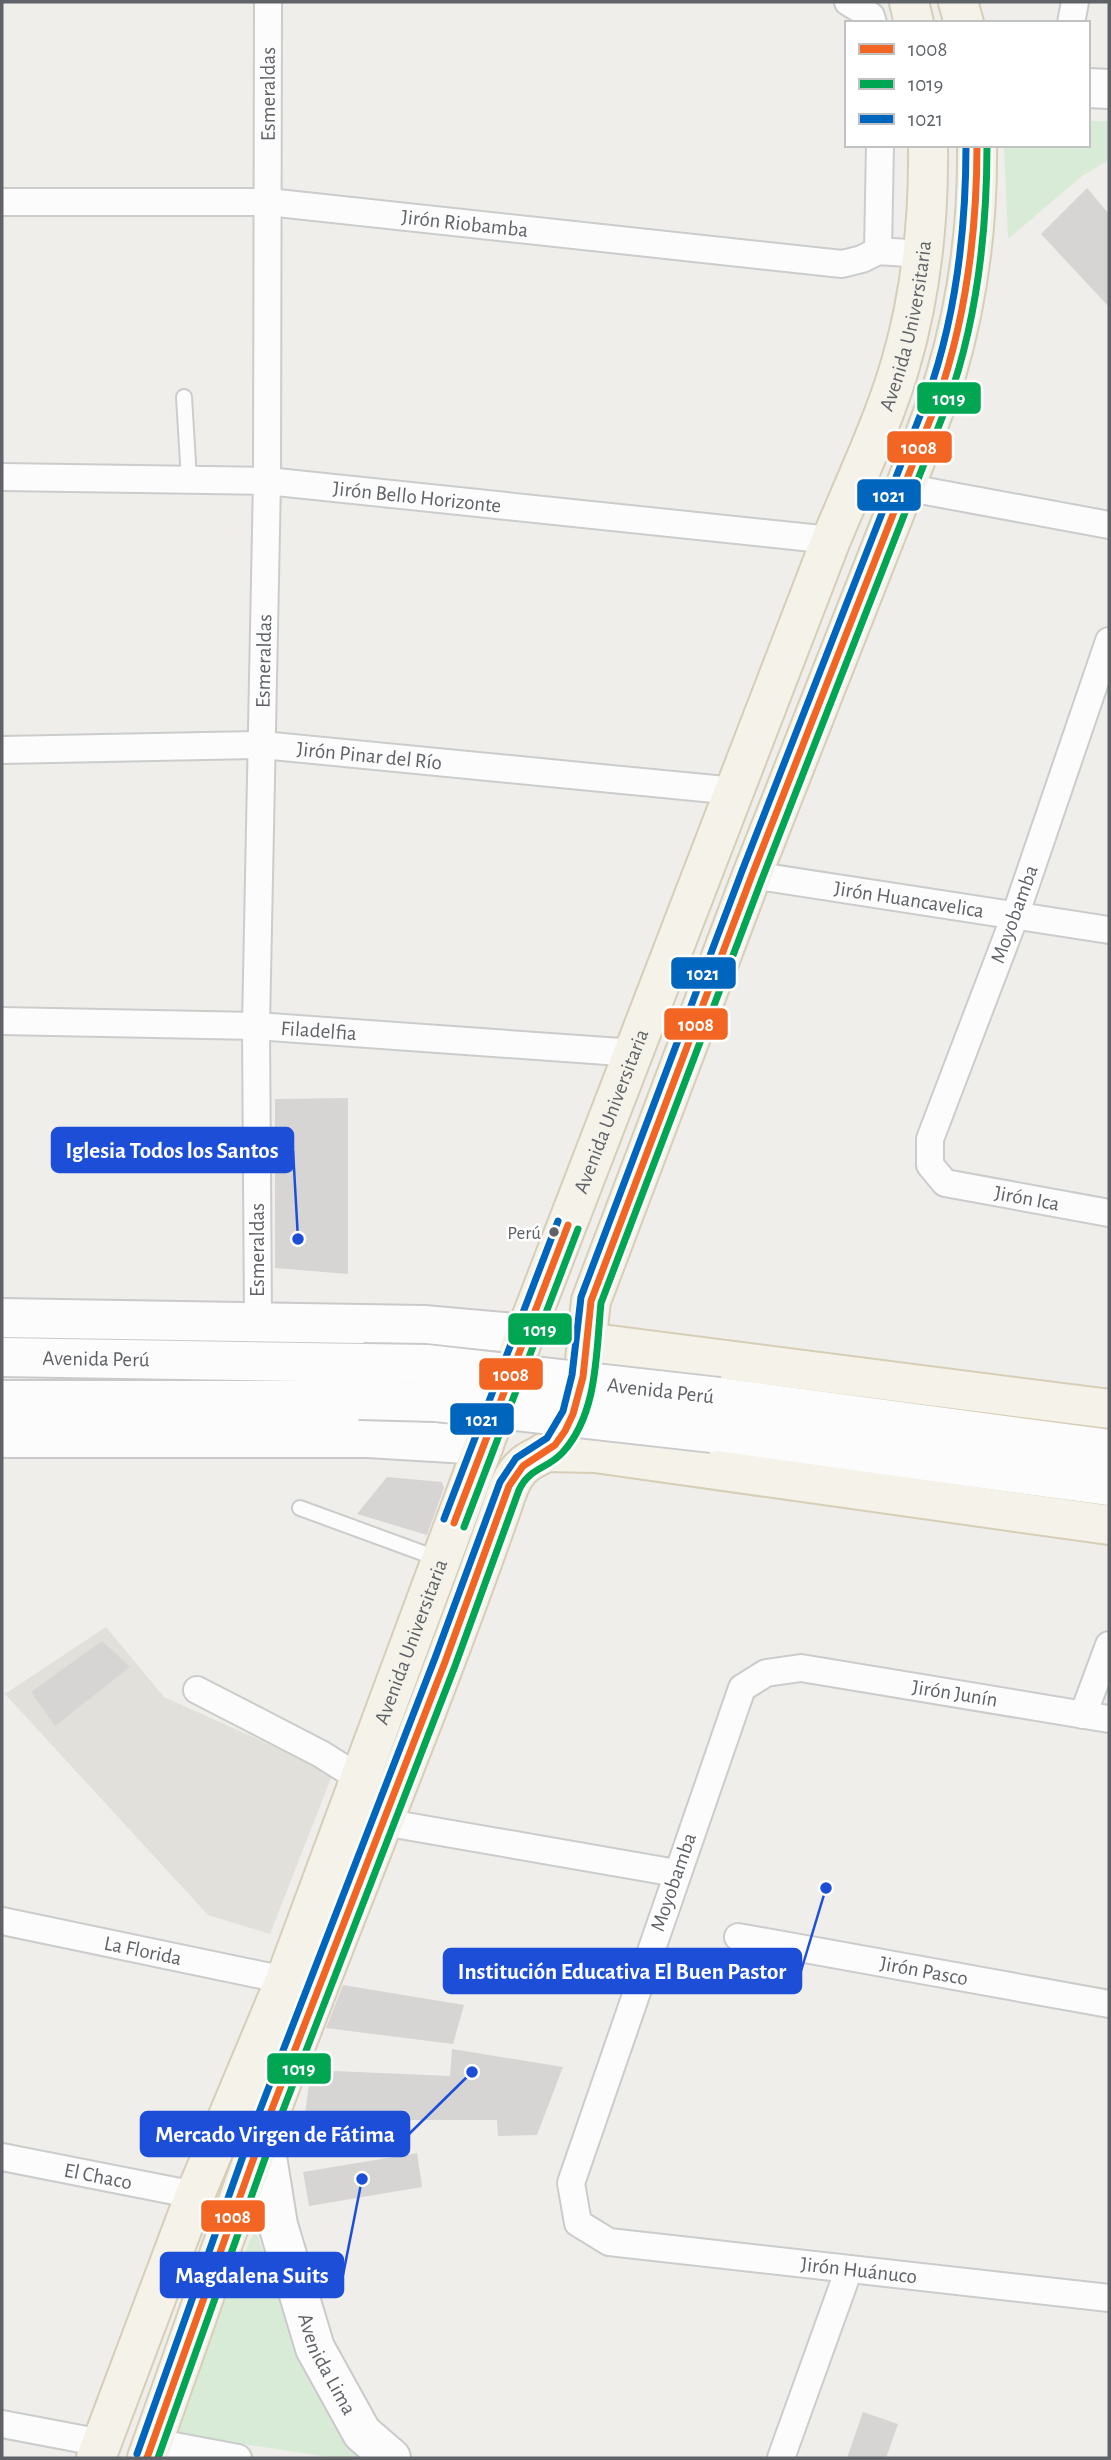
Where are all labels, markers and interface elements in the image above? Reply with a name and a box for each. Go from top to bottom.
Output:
legend [845,21,1090,147]
text: 1008 [908,39,947,60]
street label: Esmeraldas [258,47,279,141]
text: 1019 [908,74,943,95]
text: 1021 [908,109,943,130]
street label: Jirón Riobamba [400,206,530,241]
street label: Avenida Universitaria [876,239,935,414]
line badge: 1019 [916,381,982,415]
text: 1019 [933,390,965,409]
line badge: 1008 [886,430,953,464]
text: 1008 [901,439,937,458]
street label: Jirón Bello Horizonte [332,478,502,516]
line badge: 1021 [856,478,922,512]
text: 1021 [873,487,905,506]
street label: Esmeraldas [252,614,275,708]
street label: Jirón Pinar del Río [296,738,443,773]
street label: Moyobamba [987,862,1042,966]
street label: Jirón Huancavelica [833,878,986,922]
line badge: 1021 [670,956,737,990]
text: 1021 [687,965,719,984]
line badge: 1008 [663,1007,729,1041]
text: 1008 [678,1016,714,1035]
street label: Filadelfia [280,1018,358,1044]
street label: Avenida Universitaria [570,1026,653,1197]
callout: Iglesia Todos los Santos [52,1128,293,1172]
text: Iglesia Todos los Santos [65,1140,279,1163]
street label: Jirón Ica [993,1182,1061,1215]
street label: Esmeraldas [247,1203,268,1297]
place label: Perú [507,1224,541,1243]
marker: Perú [547,1225,561,1239]
line badge: 1019 [507,1312,573,1346]
text: 1019 [524,1321,556,1340]
street label: Avenida Perú [42,1348,150,1370]
line badge: 1008 [478,1357,544,1391]
text: 1008 [493,1366,529,1385]
street label: Avenida Perú [606,1374,715,1407]
line badge: 1021 [449,1402,515,1436]
text: 1021 [466,1411,498,1430]
street label: Avenida Universitaria [371,1556,451,1727]
street label: Jirón Junín [911,1676,999,1711]
street label: Moyobamba [647,1830,700,1934]
street label: La Florida [102,1933,184,1969]
callout: Institución Educativa El Buen Pastor [444,1949,801,1993]
street label: Jirón Pasco [878,1953,970,1989]
text: Institución Educativa El Buen Pastor [458,1961,786,1984]
line badge: 1019 [266,2052,332,2085]
text: 1019 [283,2060,315,2079]
callout: Mercado Virgen de Fátima [141,2112,409,2156]
text: Mercado Virgen de Fátima [155,2124,395,2147]
street label: El Chaco [62,2159,134,2193]
line badge: 1008 [200,2199,266,2233]
text: 1008 [215,2208,251,2227]
callout: Magdalena Suits [161,2253,343,2297]
street label: Jirón Huánuco [799,2254,918,2287]
text: Magdalena Suits [175,2265,329,2288]
street label: Avenida Lima [294,2311,360,2419]

